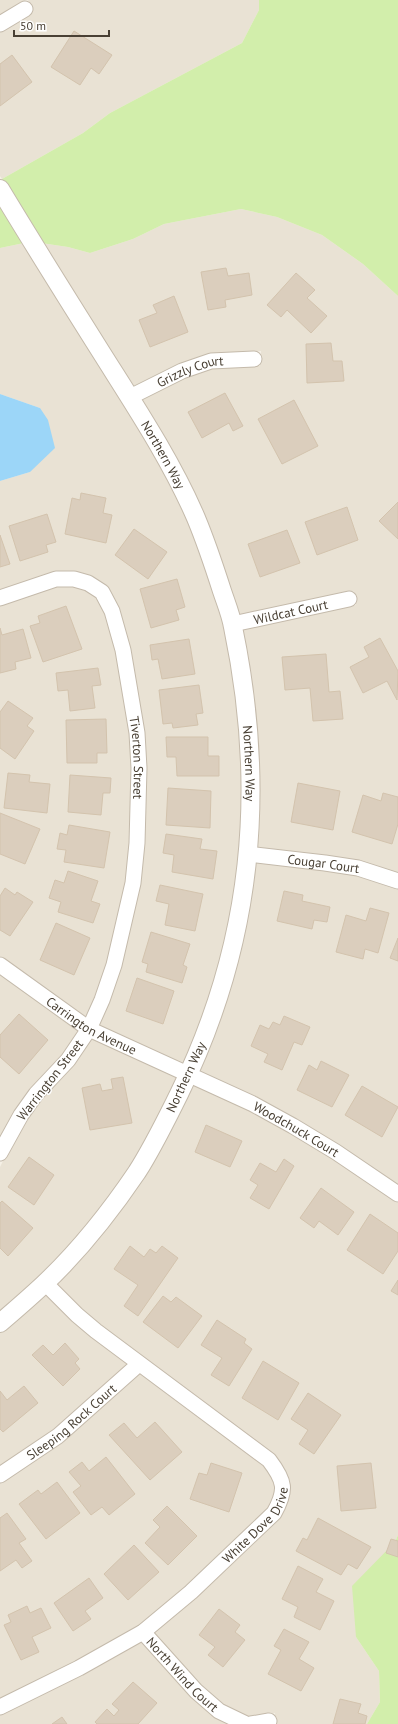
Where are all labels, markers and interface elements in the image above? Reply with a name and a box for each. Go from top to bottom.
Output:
scale bar [14,12,109,38]
text: 50 m [20,18,46,33]
street label: Grizzly Court [154,352,224,391]
street label: Northern Way [137,417,190,492]
street label: Wildcat Court [252,595,330,628]
street label: Tiverton Street [126,715,148,800]
street label: Northern Way [239,725,259,802]
street label: Cougar Court [287,850,361,877]
street label: Carrington Avenue [43,992,139,1058]
street label: Warrington Street [13,1036,87,1124]
street label: Northern Way [162,1039,210,1115]
street label: Woodchuck Court [250,1097,343,1161]
street label: Sleeping Rock Court [23,1380,120,1463]
street label: White Dove Drive [218,1486,291,1567]
street label: North Wind Court [143,1633,223,1716]

